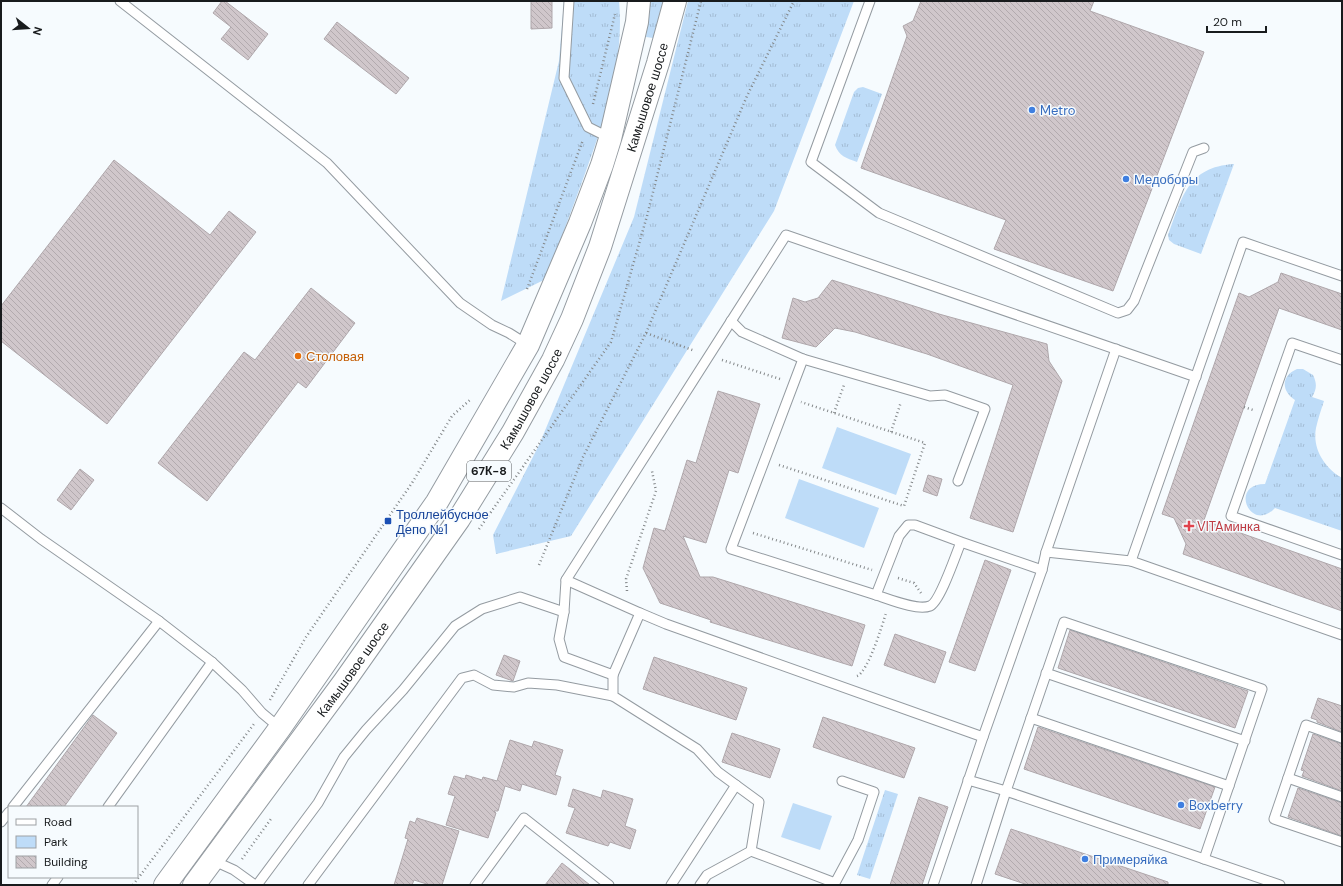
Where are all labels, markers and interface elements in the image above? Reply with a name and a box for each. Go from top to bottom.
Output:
north arrow [8,8,48,48]
scale bar [1207,8,1266,34]
text: 20 m [1213,14,1242,30]
text: N [30,25,45,37]
street label: Камышовое шоссе [622,41,672,154]
place label: Metro [1040,102,1076,119]
marker: Metro [1027,105,1037,115]
place label: Медоборы [1134,171,1198,188]
marker: Медоборы [1121,174,1131,184]
street label: Камышовое шоссе [496,346,566,453]
place label: Столовая [306,348,364,365]
marker: Столовая [293,351,303,361]
road number: 67К-8 [467,461,511,481]
place label: Троллейбусное Депо №1 [396,506,489,538]
marker: Троллейбусное Депо №1 [383,516,393,526]
place label: VITAминка [1197,518,1261,535]
marker: VITAминка [1184,521,1194,531]
street label: Камышовое шоссе [313,618,393,720]
place label: Boxberry [1189,797,1243,814]
marker: Boxberry [1176,800,1186,810]
legend [8,806,138,878]
text: Road [44,814,72,830]
text: Park [44,834,68,850]
place label: Примеряйка [1093,851,1168,868]
text: Building [44,854,88,870]
marker: Примеряйка [1080,854,1090,864]

